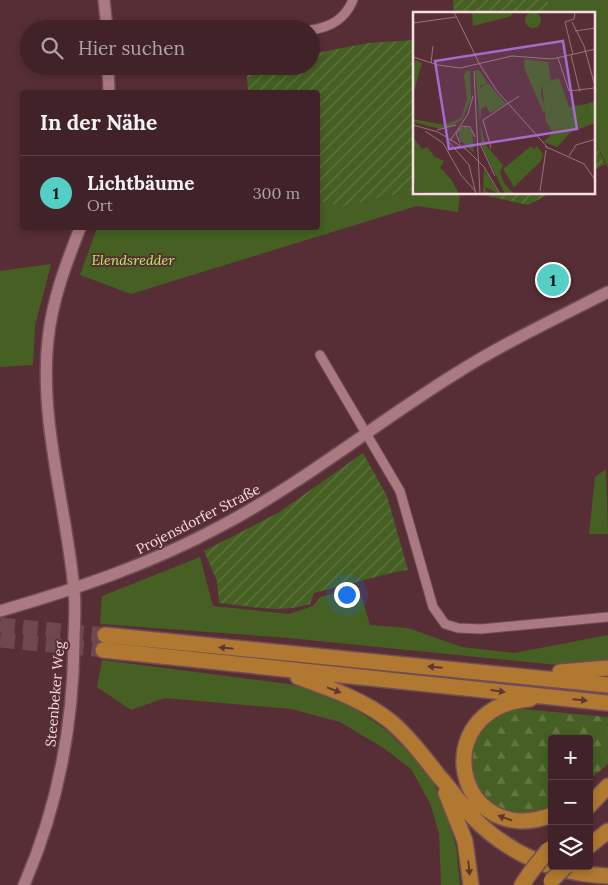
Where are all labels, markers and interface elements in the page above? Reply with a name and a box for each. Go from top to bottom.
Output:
inset map [413,12,596,195]
search box [20,20,320,75]
icon: search [38,34,66,62]
text: Hier suchen [78,36,185,60]
text: In der Nähe [40,109,157,136]
text: Lichtbäume [87,171,194,195]
text: 1 [53,183,59,203]
text: 300 m [253,183,300,203]
text: Ort [87,195,113,215]
park label: Elendsredder [91,251,175,269]
pin: 1 [537,261,569,299]
street label: Projensdorfer Straße [133,480,264,558]
your location [334,582,360,608]
street label: Steenbeker Weg [41,640,69,748]
one-way arrow [218,644,234,652]
one-way arrow [426,663,442,671]
one-way arrow [327,686,341,694]
one-way arrow [491,687,507,695]
one-way arrow [572,697,588,705]
map controls [548,735,593,870]
button: + [548,735,593,780]
button: − [548,780,593,825]
one-way arrow [497,814,512,821]
button: layers [548,825,593,870]
one-way arrow [465,861,473,877]

